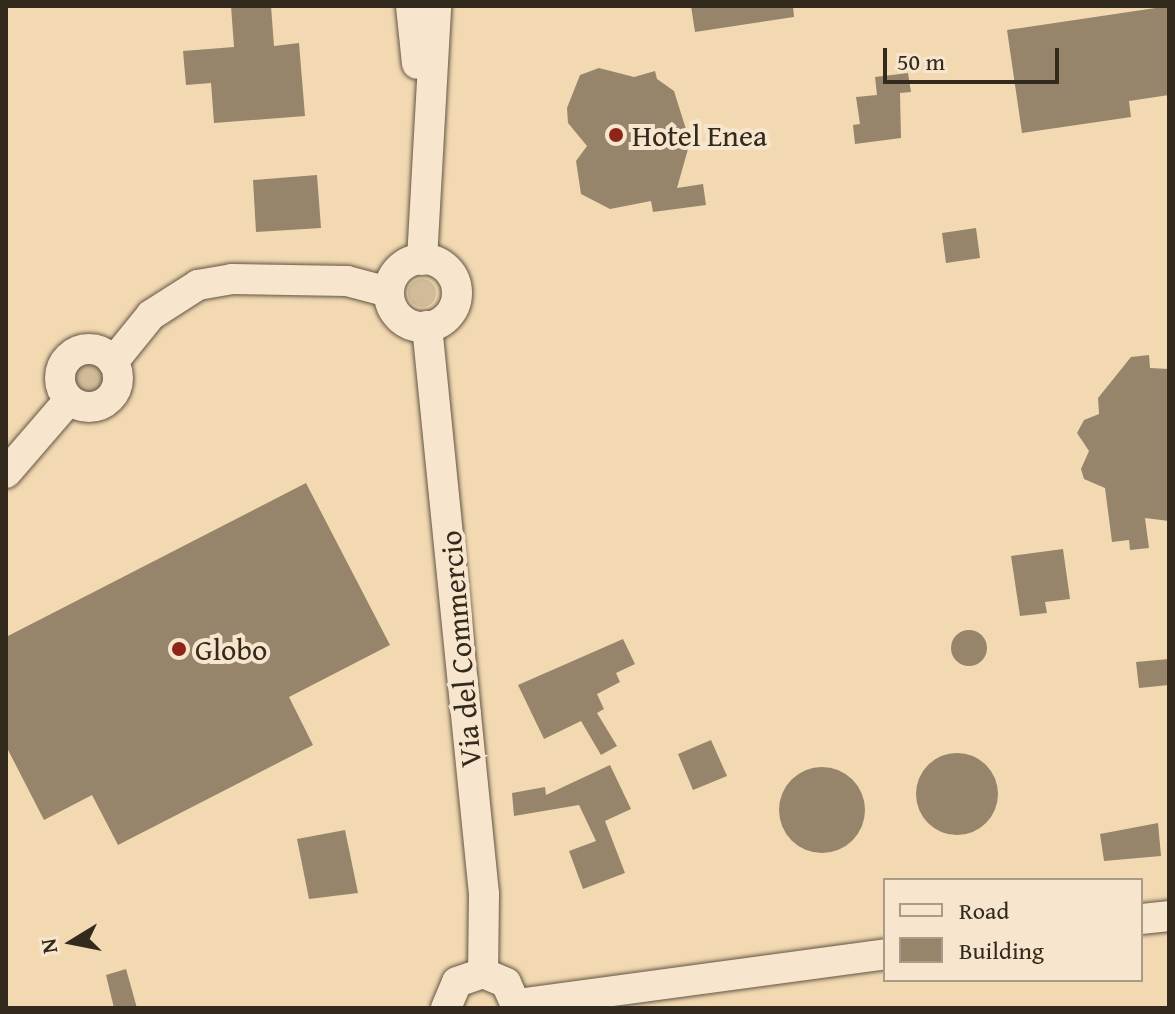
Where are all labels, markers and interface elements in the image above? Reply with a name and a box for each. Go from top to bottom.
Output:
scale bar [887,32,1063,82]
text: 50 m [897,44,945,79]
place label: Hotel Enea [632,117,767,153]
marker: Hotel Enea [607,126,625,144]
street label: Via del Commercio [432,529,488,769]
place label: Globo [195,631,267,667]
marker: Globo [170,640,188,658]
legend [883,878,1143,982]
text: Road [959,893,1009,928]
north arrow [32,902,112,982]
text: Building [959,933,1044,968]
text: N [31,936,65,956]

